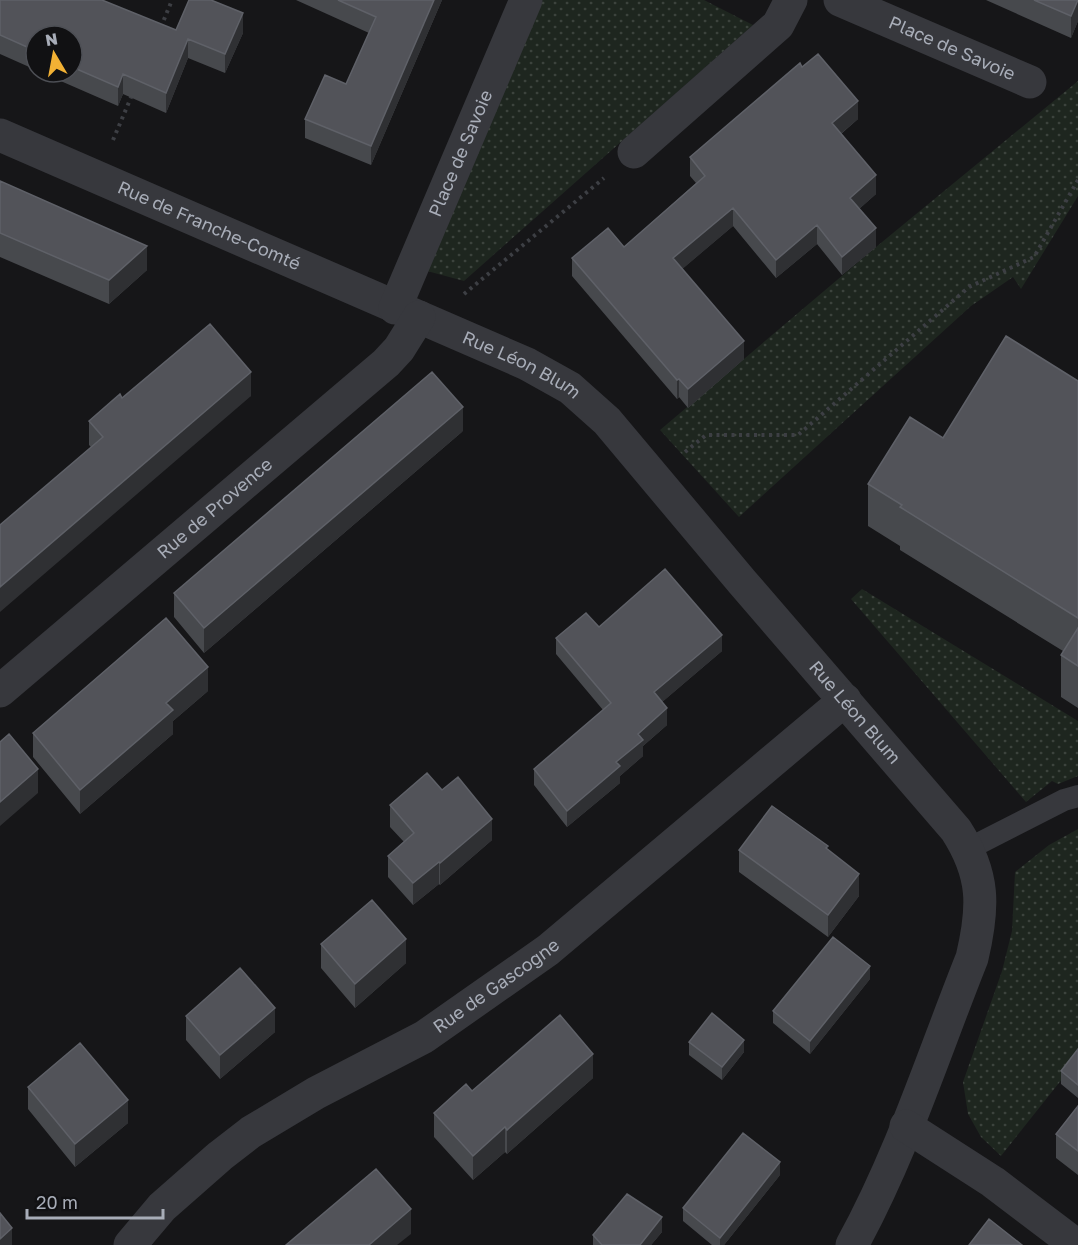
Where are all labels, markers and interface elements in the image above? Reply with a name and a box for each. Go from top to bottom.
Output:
street label: Place de Savoie [886,10,1019,84]
north arrow [24,24,84,84]
text: N [44,28,59,50]
street label: Place de Savoie [423,86,497,220]
street label: Rue de Franche-Comté [115,176,304,274]
street label: Rue Léon Blum [459,325,586,403]
street label: Rue de Provence [152,453,276,563]
street label: Rue Léon Blum [805,656,906,768]
street label: Rue de Gascogne [428,933,563,1037]
scale bar [27,1182,164,1220]
text: 20 m [36,1191,78,1213]

